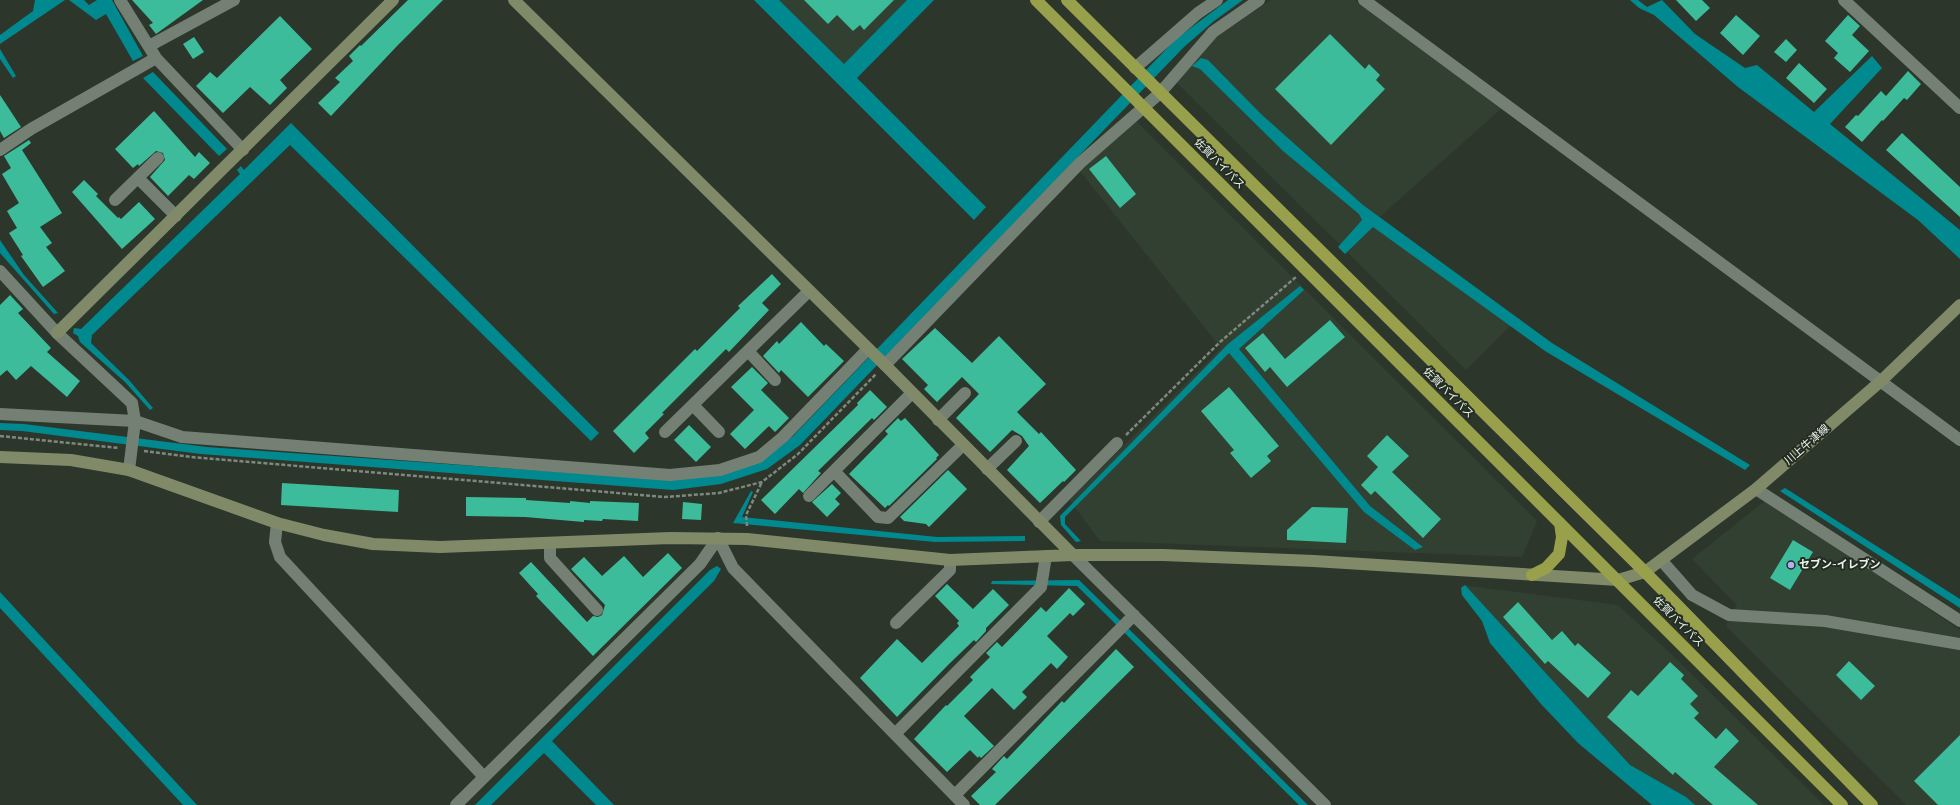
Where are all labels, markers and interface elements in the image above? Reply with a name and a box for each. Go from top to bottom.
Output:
street label: 佐賀バイパス [1191,136,1247,192]
street label: 佐賀バイパス [1420,365,1476,421]
street label: 川上牛津線 [1782,422,1832,468]
place label: セブン-イレブン [1799,558,1881,572]
marker: セブン-イレブン [1786,560,1796,570]
street label: 佐賀バイパス [1650,594,1706,650]

